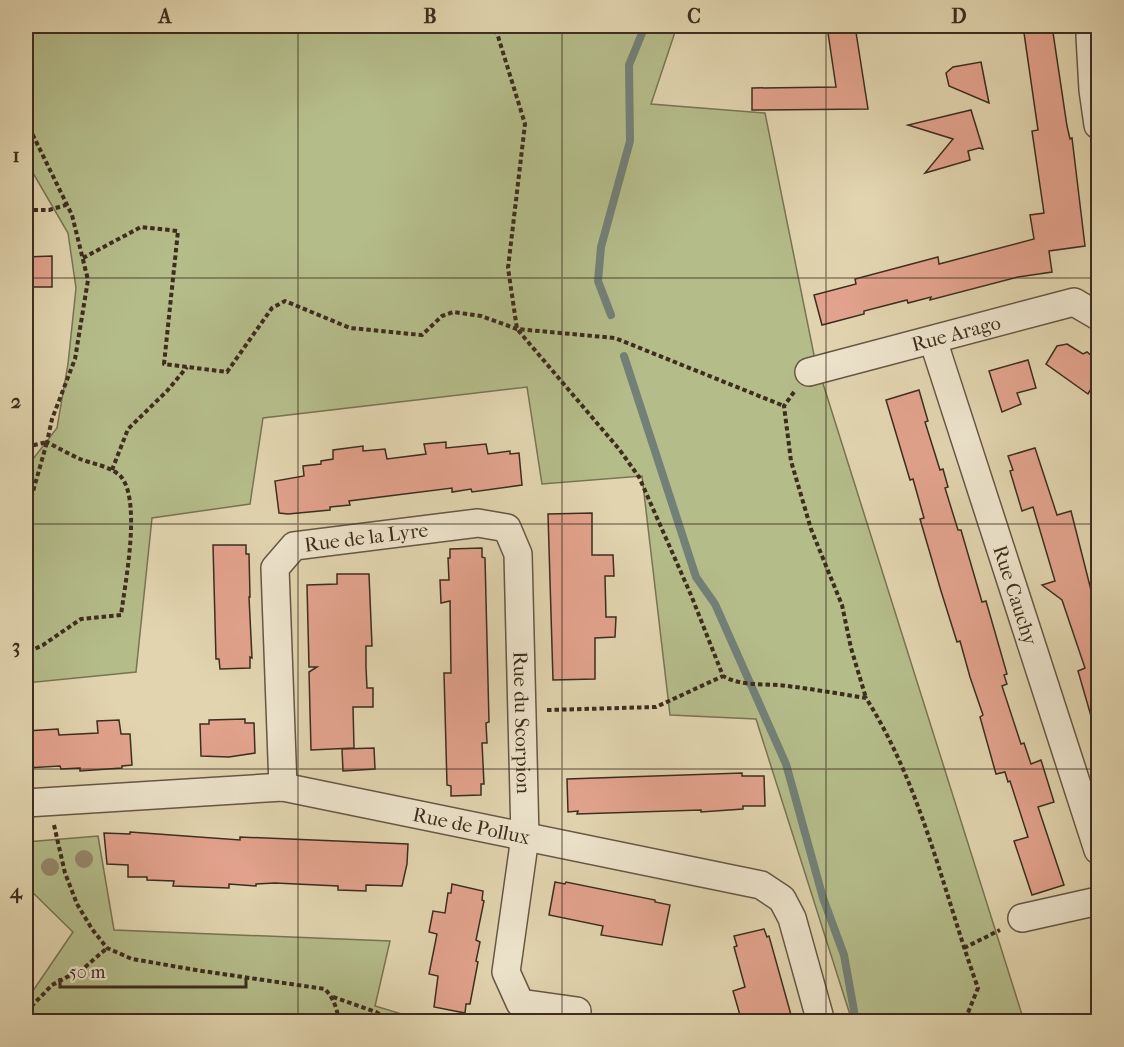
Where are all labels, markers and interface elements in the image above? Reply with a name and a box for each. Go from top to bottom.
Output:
text: A [157,5,173,28]
text: B [423,5,437,28]
text: C [687,5,701,28]
text: D [951,5,967,28]
text: 1 [12,144,20,167]
street label: Rue Arago [909,310,1003,356]
text: 2 [11,390,21,413]
street label: Rue de la Lyre [303,518,429,556]
street label: Rue Cauchy [989,542,1043,649]
text: 3 [12,635,20,658]
street label: Rue du Scorpion [509,651,535,795]
street label: Rue de Pollux [411,802,533,849]
text: 4 [9,880,23,904]
scale bar [60,951,246,989]
text: 50 m [69,962,106,983]

